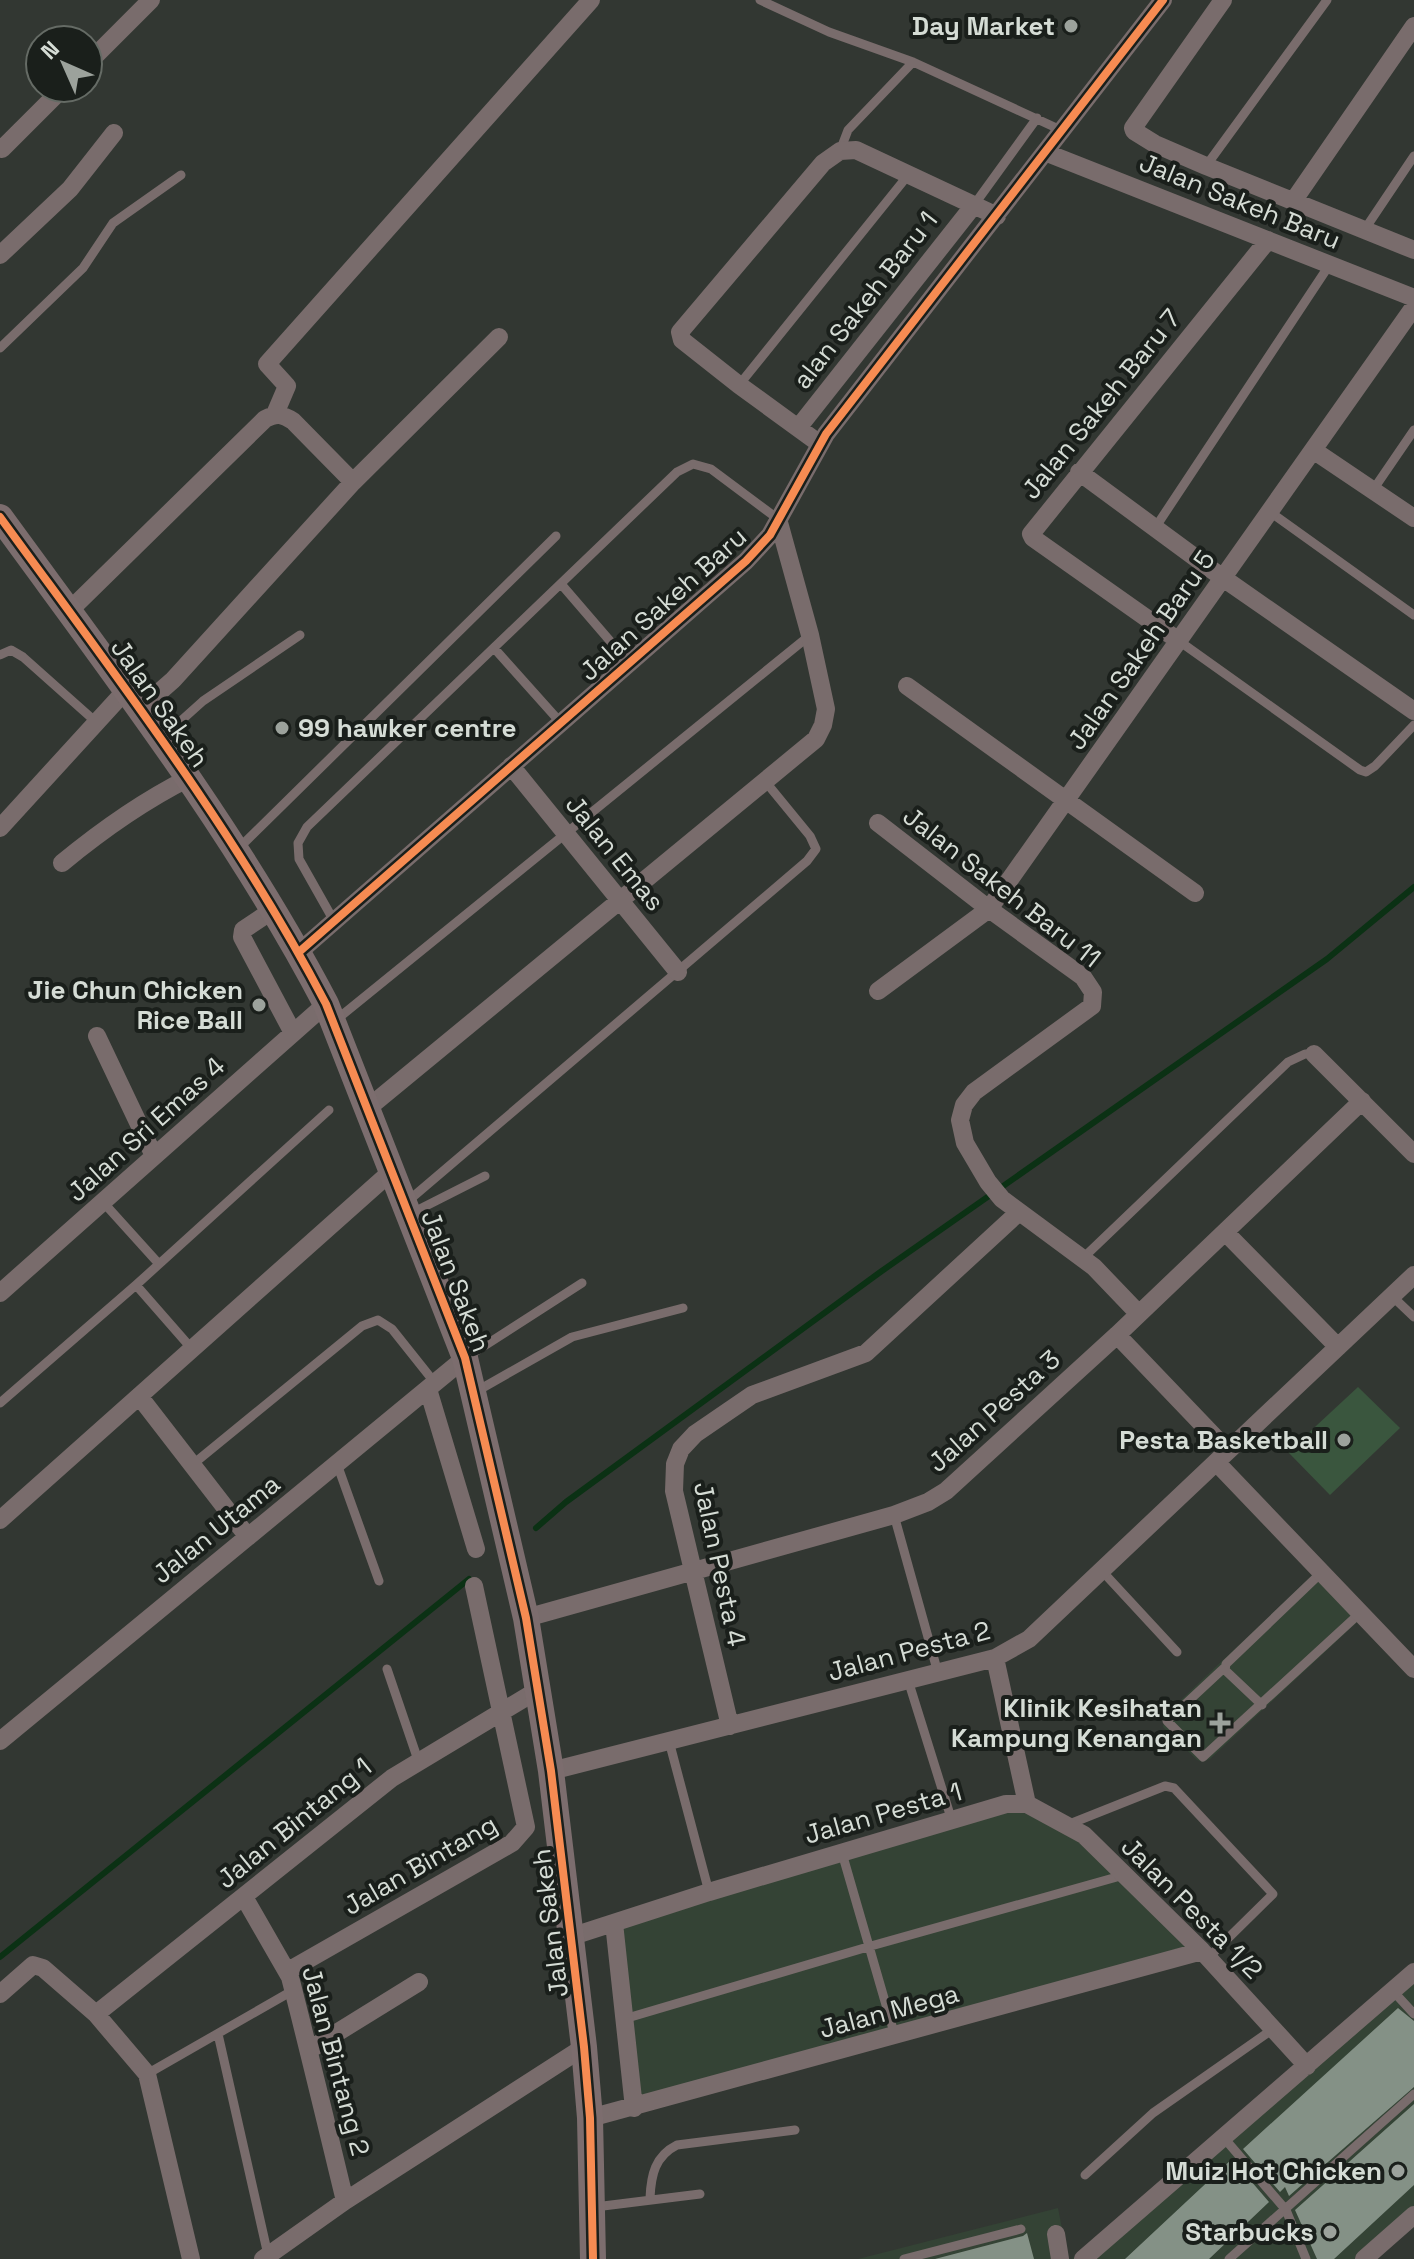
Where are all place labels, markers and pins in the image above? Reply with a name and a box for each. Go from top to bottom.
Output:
place label: Day Market [912,9,1055,43]
marker: Day Market [1062,17,1080,35]
place label: 99 hawker centre [298,711,516,745]
marker: 99 hawker centre [273,719,291,737]
place label: Jie Chun Chicken Rice Ball [28,973,243,1037]
marker: Jie Chun Chicken Rice Ball [250,996,268,1014]
place label: Pesta Basketball [1119,1423,1328,1457]
marker: Pesta Basketball [1335,1431,1353,1449]
place label: Klinik Kesihatan Kampung Kenangan [951,1691,1202,1755]
marker: Klinik Kesihatan Kampung Kenangan [1209,1712,1231,1734]
place label: Muiz Hot Chicken [1165,2154,1382,2188]
marker: Muiz Hot Chicken [1389,2162,1407,2180]
place label: Starbucks [1185,2215,1314,2249]
marker: Starbucks [1321,2223,1339,2241]

